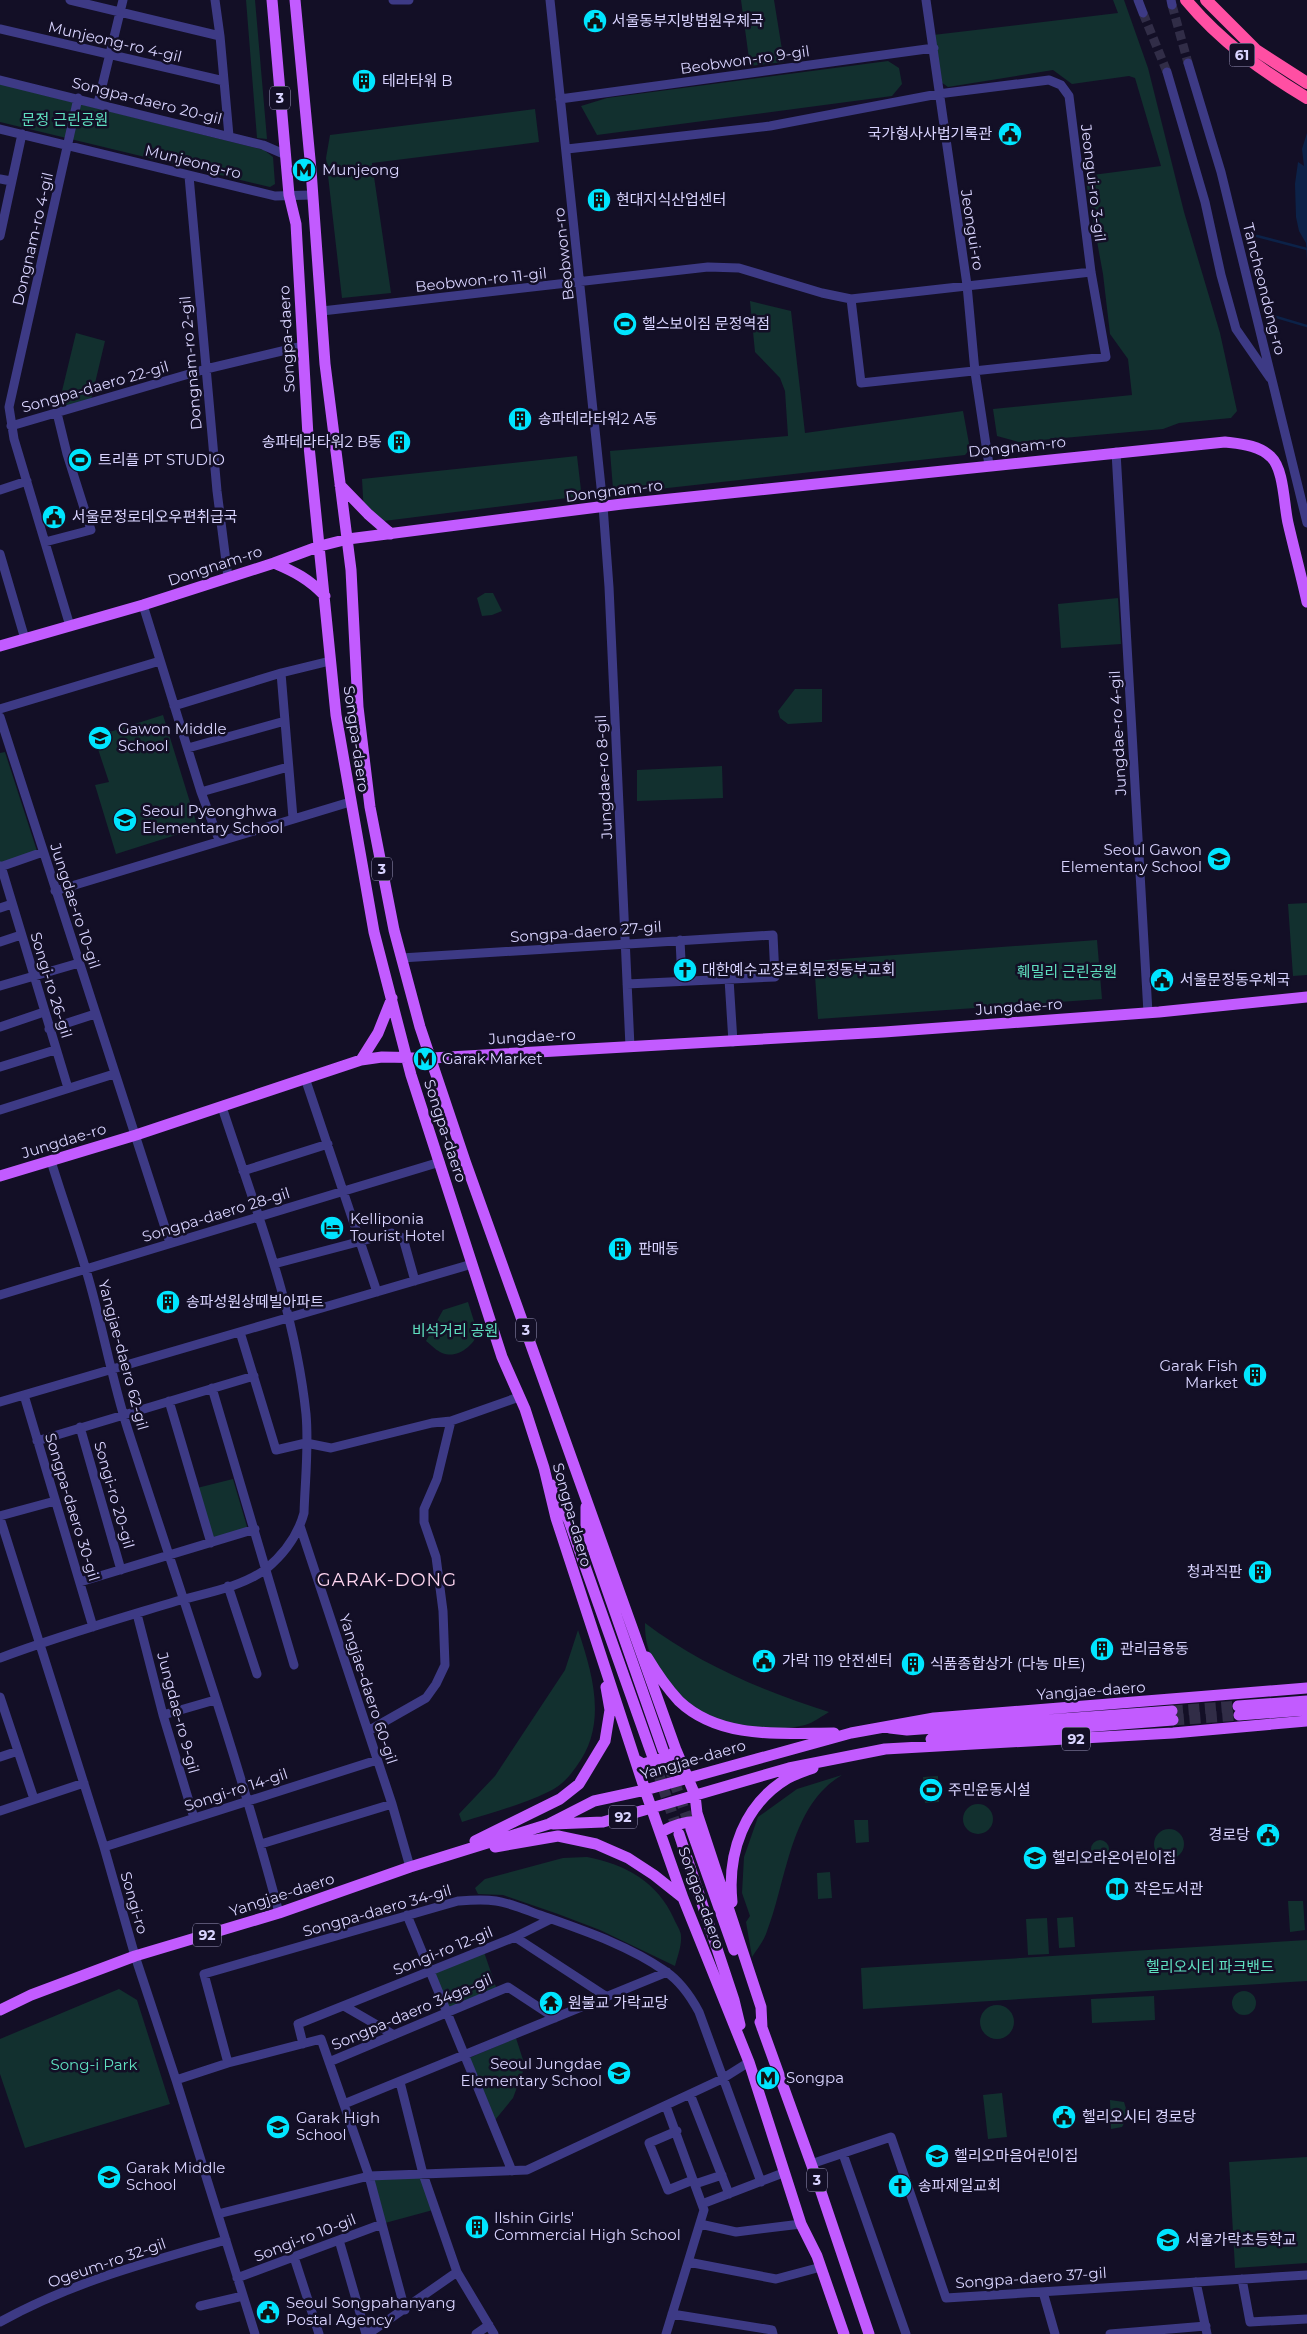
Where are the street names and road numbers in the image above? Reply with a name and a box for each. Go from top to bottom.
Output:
street label: Munjeong-ro 4-gil [46,17,184,66]
street label: Beobwon-ro 9-gil [679,41,811,78]
road number: 61 [1230,44,1254,66]
street label: Songpa-daero 20-gil [70,73,224,128]
road number: 3 [270,86,290,110]
street label: Jeongui-ro 3-gil [1077,122,1110,243]
street label: Munjeong-ro [143,140,243,183]
street label: Dongnam-ro 4-gil [8,170,57,307]
street label: Jeongui-ro [957,187,988,272]
street label: Beobwon-ro [549,207,578,301]
street label: Tancheondong-ro [1239,221,1290,357]
street label: Beobwon-ro 11-gil [414,263,548,296]
street label: Songpa-daero [274,285,299,393]
street label: Dongnam-ro 2-gil [175,295,206,431]
street label: Songpa-daero 22-gil [19,356,171,417]
street label: Dongnam-ro [967,432,1067,461]
street label: Dongnam-ro [564,475,664,506]
street label: Dongnam-ro [165,541,264,590]
street label: Jungdae-ro 4-gil [1105,670,1130,797]
street label: Songpa-daero [340,685,373,793]
street label: Jungdae-ro 8-gil [591,714,616,841]
street label: Jungdae-ro 10-gil [46,840,105,971]
road number: 3 [372,858,392,881]
street label: Songpa-daero 27-gil [510,917,662,946]
street label: Songi-ro 26-gil [26,930,77,1040]
street label: Jungdae-ro [974,994,1063,1019]
street label: Jungdae-ro [487,1025,576,1048]
street label: Songpa-daero [420,1077,471,1185]
street label: Jungdae-ro [18,1119,108,1163]
street label: Songpa-daero 28-gil [140,1183,292,1246]
street label: Yangjae-daero 62-gil [94,1278,153,1432]
road number: 3 [516,1318,536,1342]
street label: Songpa-daero 30-gil [41,1431,104,1583]
street label: Songi-ro 20-gil [90,1439,139,1551]
street label: Songpa-daero [549,1461,596,1569]
street label: Yangjae-daero 60-gil [335,1611,402,1766]
street label: Jungdae-ro 9-gil [153,1649,204,1776]
street label: Yangjae-daero [1036,1677,1146,1704]
road number: 92 [1062,1728,1090,1750]
street label: Yangjae-daero [638,1735,748,1784]
street label: Songi-ro 14-gil [182,1764,290,1815]
road number: 92 [609,1805,637,1828]
street label: Songpa-daero [674,1844,729,1951]
street label: Songi-ro [117,1869,152,1936]
street label: Yangjae-daero [227,1869,337,1920]
street label: Songpa-daero 34-gil [300,1880,453,1941]
street label: Songi-ro 12-gil [390,1922,496,1979]
road number: 92 [193,1924,221,1946]
street label: Songpa-daero 34ga-gil [328,1969,495,2054]
road number: 3 [807,2168,827,2192]
street label: Songi-ro 10-gil [251,2209,358,2266]
street label: Ogeum-ro 32-gil [45,2233,168,2292]
street label: Songpa-daero 37-gil [955,2263,1107,2292]

